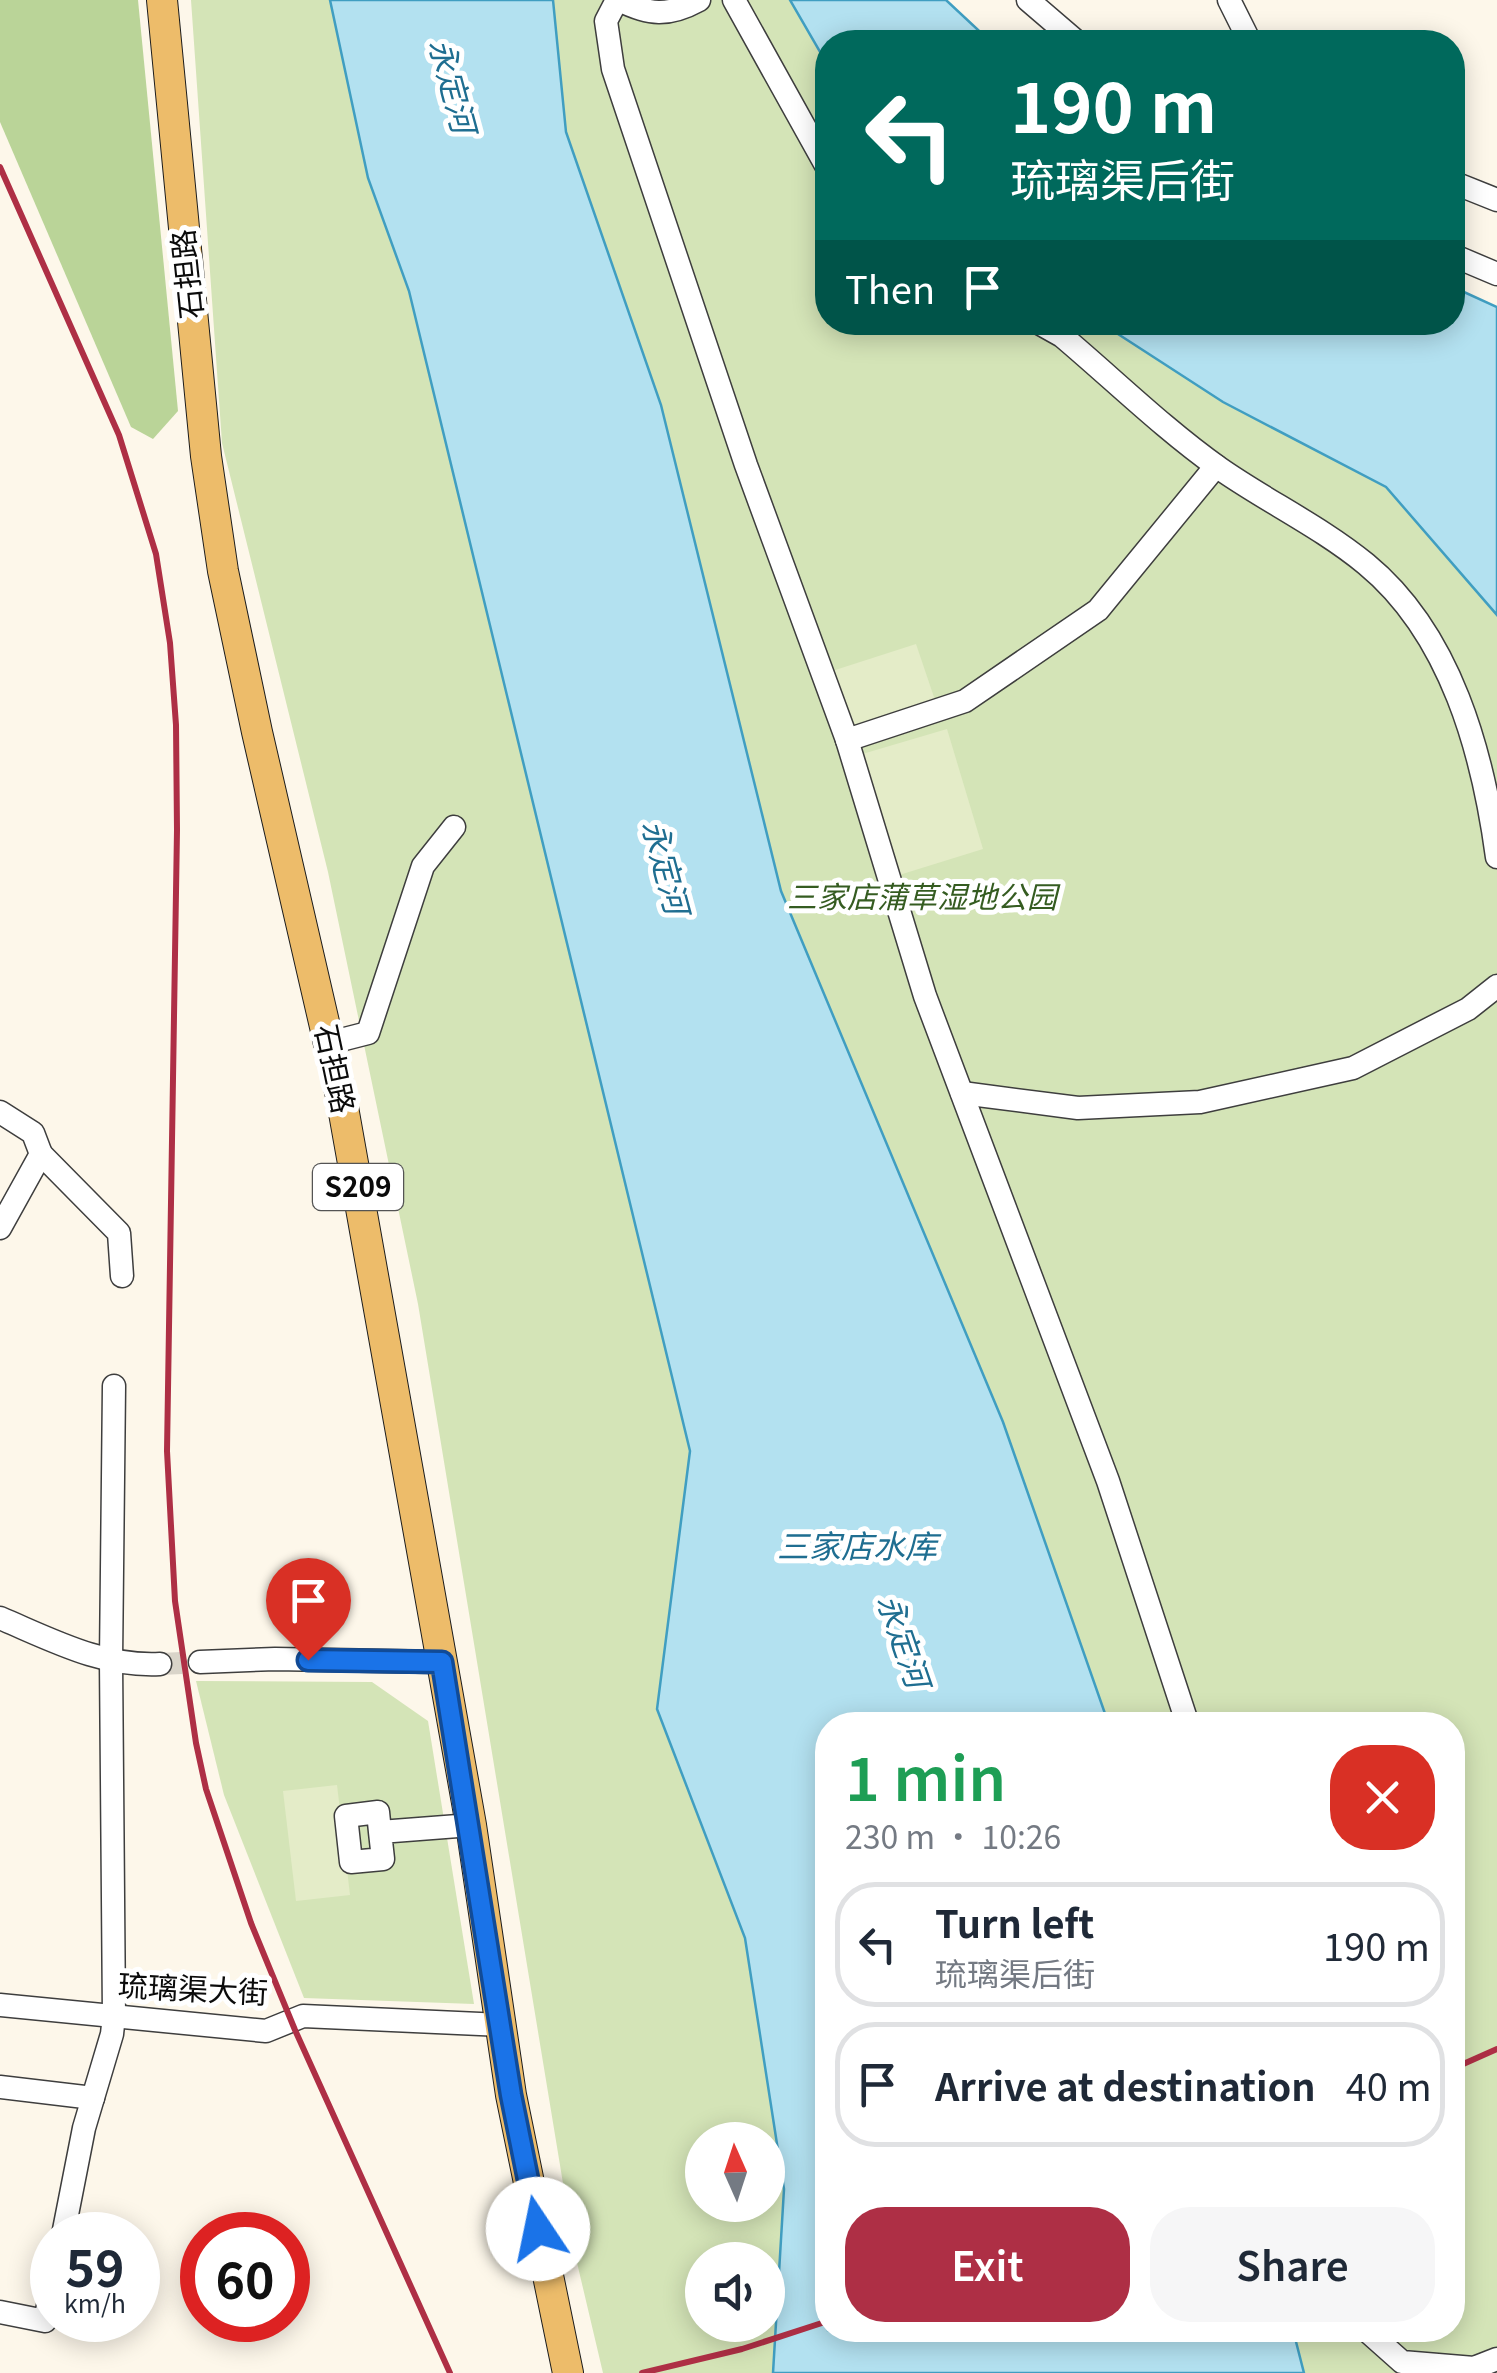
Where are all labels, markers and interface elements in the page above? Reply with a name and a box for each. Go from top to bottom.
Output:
water label: 永定河 [420,33,491,143]
text: 190 m [1010,52,1217,153]
icon: left [845,70,975,200]
text: 琉璃渠后街 [1010,145,1235,210]
street label: 石担路 [158,227,212,321]
text: Then [845,260,935,315]
icon: arrive [955,260,1010,315]
water label: 永定河 [633,814,704,924]
park label: 三家店蒲草湿地公园 [787,873,1061,917]
street label: 石担路 [306,1020,368,1117]
road number: S209 [313,1164,403,1210]
water label: 三家店水库 [777,1521,942,1567]
pin [266,1558,351,1661]
icon: arrive [281,1573,336,1628]
water label: 永定河 [868,1587,945,1699]
text: 1 min [845,1731,1006,1818]
button: close [1330,1745,1435,1850]
text: 230 m · 10:26 [845,1812,1061,1858]
text: Turn left [935,1894,1094,1949]
icon: left [850,1917,905,1972]
text: 190 m [1323,1917,1430,1972]
text: 琉璃渠后街 [935,1949,1095,1995]
street label: 琉璃渠大街 [117,1961,269,2013]
icon: arrive [850,2057,905,2112]
text: Arrive at destination [935,2057,1316,2112]
text: 40 m [1346,2057,1432,2112]
north arrow [685,2122,785,2222]
map controls [685,2122,785,2342]
position arrow [486,2177,590,2281]
button: Exit [845,2207,1130,2322]
button: Share [1150,2207,1435,2322]
speed limit sign: 60 [180,2212,310,2342]
text: 59 [66,2229,125,2301]
button: sound [685,2242,785,2342]
text: km/h [64,2284,126,2320]

